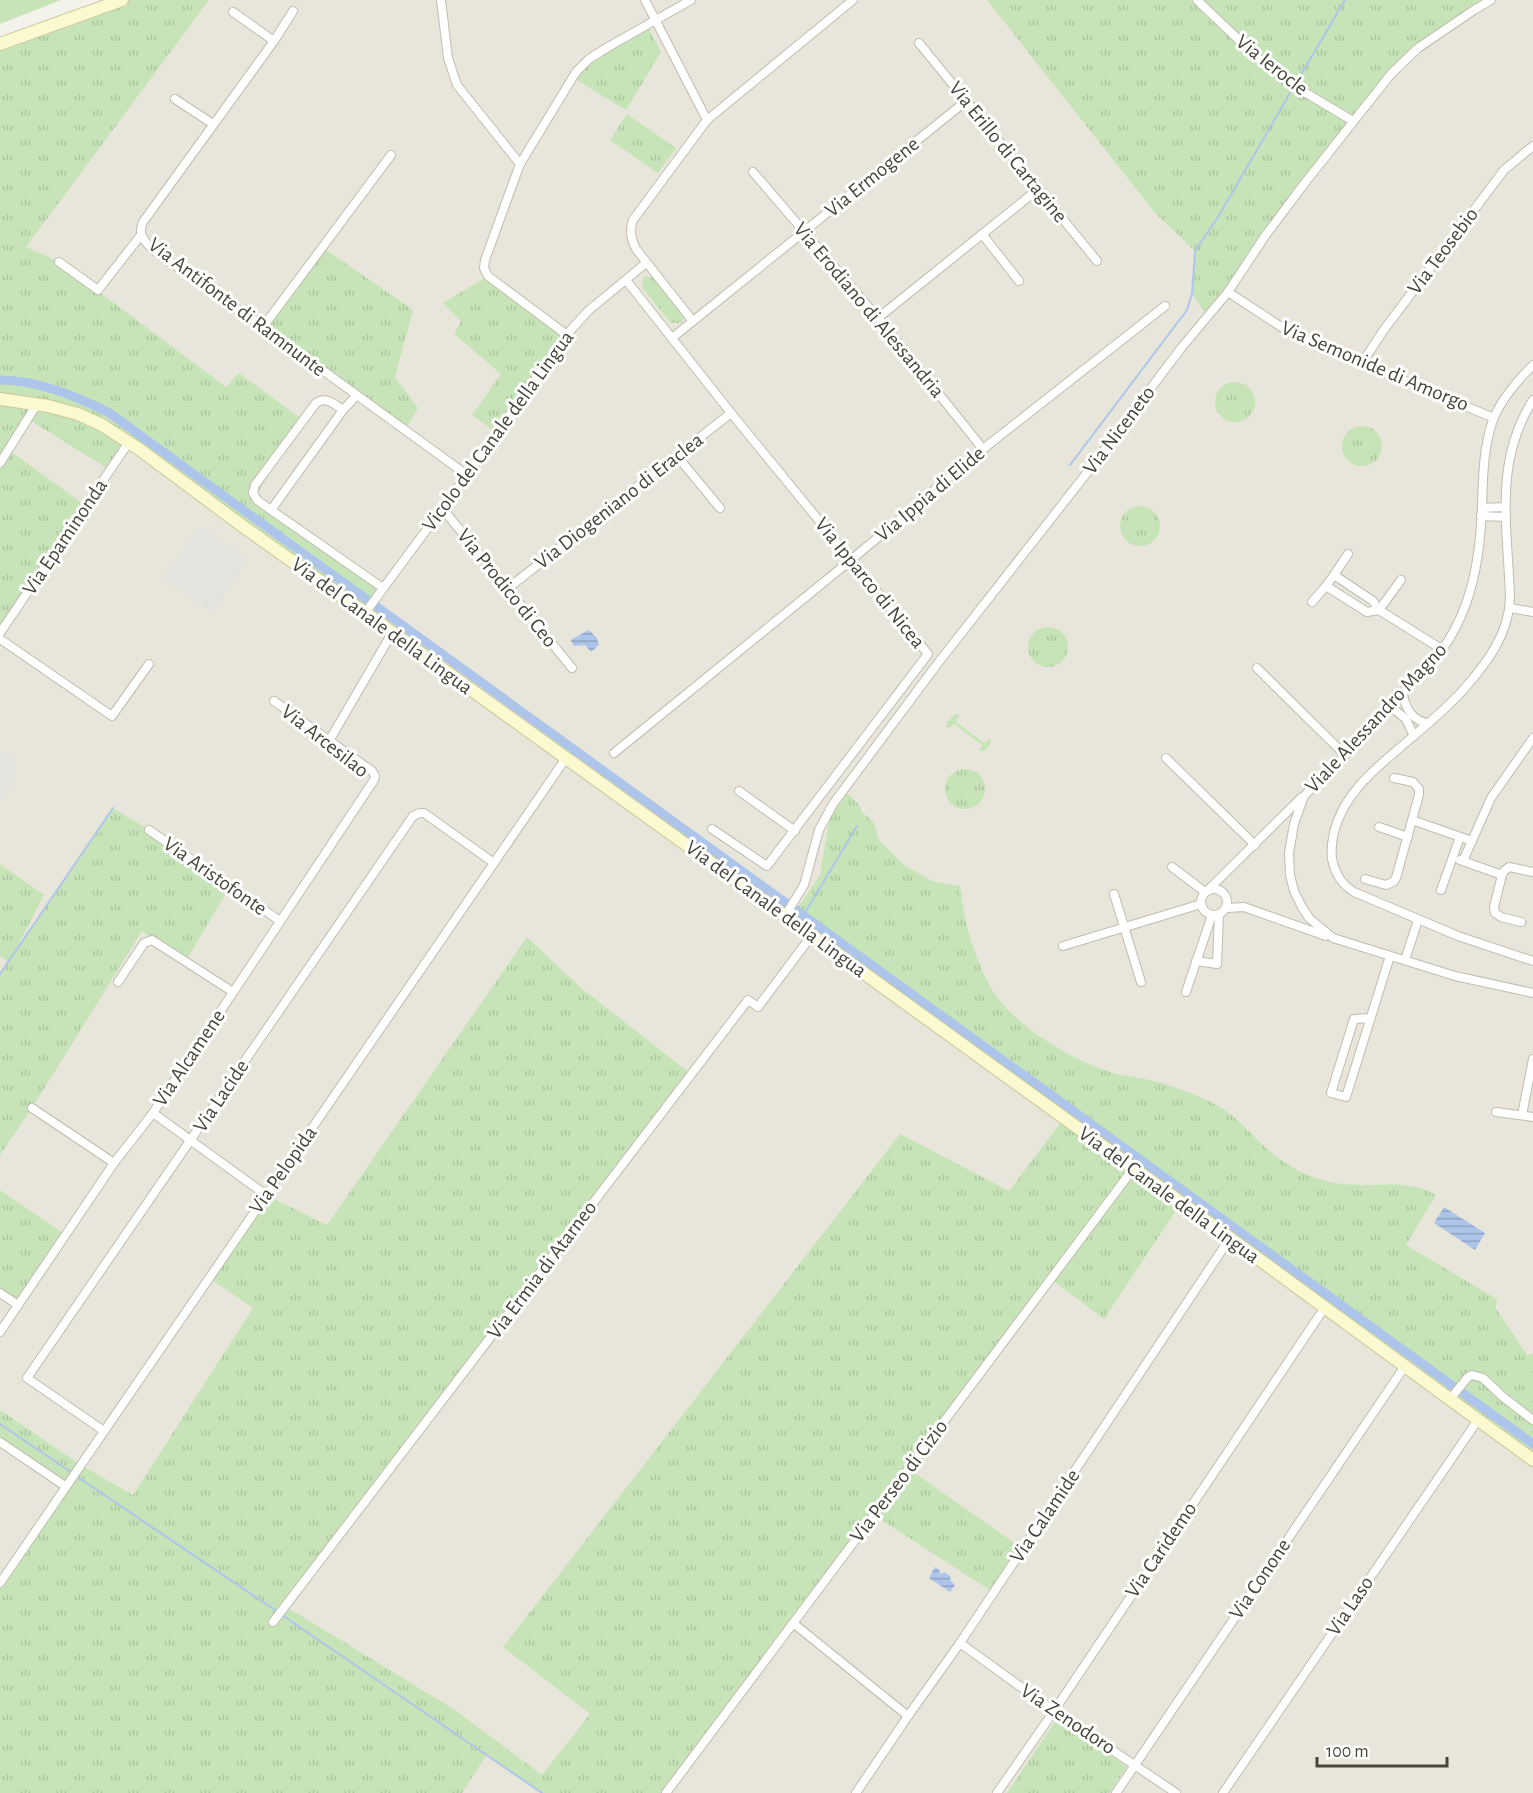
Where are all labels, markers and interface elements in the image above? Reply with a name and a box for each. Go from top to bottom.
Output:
street label: Via Ierocle [1232,31,1312,99]
street label: Via Erillo di Cartagine [945,77,1071,227]
street label: Via Ermogene [821,133,923,221]
street label: Via Teosebio [1404,204,1482,298]
street label: Via Erodiano di Alessandria [790,218,949,402]
street label: Via Antifonte di Ramnunte [144,234,330,380]
street label: Via Semonide di Amorgo [1278,317,1472,415]
street label: Vicolo del Canale della Lingua [418,327,578,535]
street label: Via Niceneto [1079,382,1159,478]
street label: Via Diogeniano di Eraclea [531,429,707,573]
street label: Via Ippia di Elide [871,442,989,546]
street label: Via Epaminonda [19,475,112,599]
street label: Via Ipparco di Nicea [811,514,929,653]
street label: Via Prodico di Ceo [453,525,561,651]
street label: Via del Canale della Lingua [288,553,477,699]
street label: Viale Alessandro Magno [1301,639,1451,797]
street label: Via Arcesilao [277,701,373,781]
street label: Via Aristofonte [159,833,271,919]
street label: Via del Canale della Lingua [682,836,871,982]
street label: Via Alcamene [149,1006,229,1110]
street label: Via Lacide [189,1056,253,1136]
street label: Via Pelopida [245,1122,321,1218]
street label: Via del Canale della Lingua [1075,1122,1264,1268]
street label: Via Ermia di Atarneo [483,1197,601,1343]
street label: Via Perseo di Cizio [846,1416,952,1546]
street label: Via Calamide [1006,1465,1084,1567]
street label: Via Caridemo [1122,1499,1200,1601]
street label: Via Conone [1226,1535,1294,1623]
street label: Via Laso [1323,1573,1377,1639]
street label: Via Zenodoro [1017,1680,1119,1758]
scale bar [1317,1730,1448,1768]
text: 100 m [1326,1743,1369,1761]

